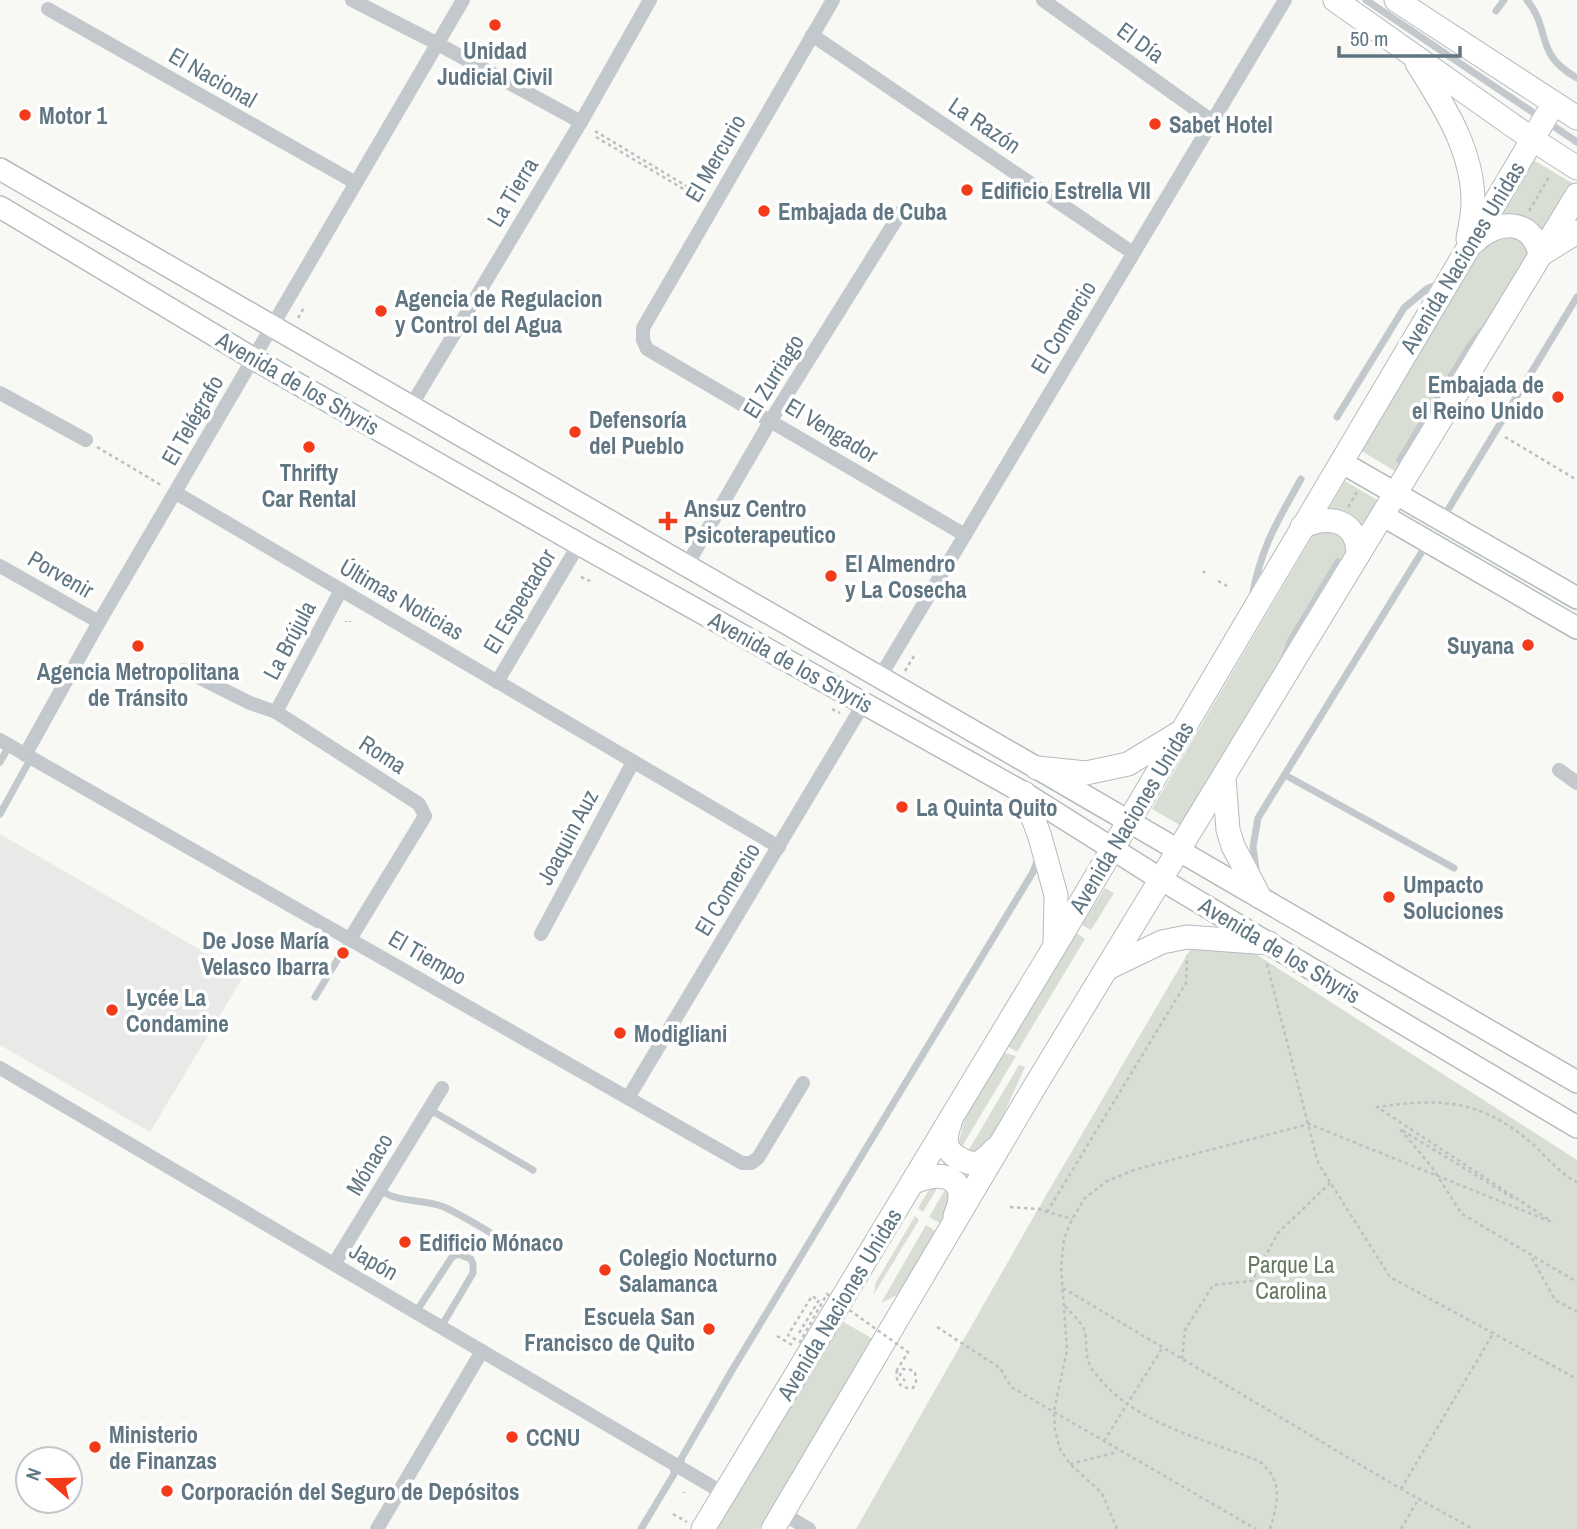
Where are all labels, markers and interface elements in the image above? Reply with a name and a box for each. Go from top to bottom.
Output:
street label: El Día [1111,14,1171,70]
scale bar [1339,14,1460,58]
marker: Unidad Judicial Civil [487,17,503,33]
text: 50 m [1350,24,1388,53]
place label: Unidad Judicial Civil [437,35,553,92]
street label: El Nacional [163,39,263,115]
street label: La Razón [943,90,1027,160]
place label: Motor 1 [39,100,108,131]
marker: Motor 1 [17,107,33,123]
street label: El Mercurio [677,108,753,208]
place label: Sabet Hotel [1169,109,1273,140]
marker: Sabet Hotel [1147,116,1163,132]
street label: La Tierra [479,151,545,232]
street label: Avenida Naciones Unidas [1392,155,1532,360]
place label: Edificio Estrella VII [981,175,1151,206]
marker: Edificio Estrella VII [959,182,975,198]
place label: Embajada de Cuba [778,196,947,227]
marker: Embajada de Cuba [756,203,772,219]
street label: El Comercio [1023,275,1103,379]
place label: Agencia de Regulacion y Control del Agua [395,283,603,340]
marker: Agencia de Regulacion y Control del Agua [373,303,389,319]
street label: Avenida de los Shyris [210,323,385,442]
street label: El Zurriago [735,328,811,424]
street label: El Telégrafo [154,369,230,471]
place label: Embajada de el Reino Unido [1412,369,1544,426]
marker: Embajada de el Reino Unido [1550,389,1566,405]
street label: El Vengador [780,390,885,470]
place label: Defensoría del Pueblo [589,404,687,461]
marker: Defensoría del Pueblo [567,424,583,440]
marker: Thrifty Car Rental [301,439,317,455]
place label: Thrifty Car Rental [262,457,356,514]
place label: Ansuz Centro Psicoterapeutico [684,493,836,550]
marker: Ansuz Centro Psicoterapeutico [658,511,678,531]
street label: El Espectador [475,542,563,659]
street label: Porvenir [22,543,100,606]
place label: El Almendro y La Cosecha [845,548,967,605]
street label: Últimas Noticias [334,551,470,647]
marker: El Almendro y La Cosecha [823,568,839,584]
street label: La Brújula [255,595,323,685]
street label: Avenida de los Shyris [703,604,879,720]
place label: Suyana [1447,630,1515,661]
marker: Suyana [1520,637,1536,653]
marker: Agencia Metropolitana de Tránsito [130,638,146,654]
place label: Agencia Metropolitana de Tránsito [37,656,240,713]
street label: Avenida Naciones Unidas [1061,715,1201,920]
street label: Roma [353,727,413,781]
street label: Joaquin Auz [529,784,605,890]
place label: La Quinta Quito [916,792,1057,823]
marker: La Quinta Quito [894,799,910,815]
street label: El Comercio [687,837,767,941]
place label: Umpacto Soluciones [1403,869,1504,926]
street label: Avenida de los Shyris [1193,889,1366,1010]
marker: Umpacto Soluciones [1381,889,1397,905]
street label: El Tiempo [383,922,473,992]
place label: De Jose María Velasco Ibarra [201,925,329,982]
marker: De Jose María Velasco Ibarra [335,945,351,961]
place label: Lycée La Condamine [126,982,229,1039]
marker: Lycée La Condamine [104,1002,120,1018]
place label: Modigliani [634,1018,727,1049]
marker: Modigliani [612,1025,628,1041]
street label: Mónaco [338,1127,400,1201]
street label: Avenida Naciones Unidas [769,1202,909,1407]
place label: Edificio Mónaco [419,1227,564,1258]
marker: Edificio Mónaco [397,1234,413,1250]
street label: Japón [344,1235,404,1287]
place label: Colegio Nocturno Salamanca [619,1242,777,1299]
park label: Parque La Carolina [1247,1249,1335,1306]
marker: Colegio Nocturno Salamanca [597,1262,613,1278]
place label: Escuela San Francisco de Quito [524,1301,695,1358]
marker: Escuela San Francisco de Quito [701,1321,717,1337]
place label: Ministerio de Finanzas [109,1419,217,1476]
place label: CCNU [526,1422,580,1453]
marker: CCNU [504,1429,520,1445]
marker: Ministerio de Finanzas [87,1439,103,1455]
north arrow [14,1445,84,1515]
text: N [19,1464,47,1484]
place label: Corporación del Seguro de Depósitos [181,1476,520,1507]
marker: Corporación del Seguro de Depósitos [159,1483,175,1499]

